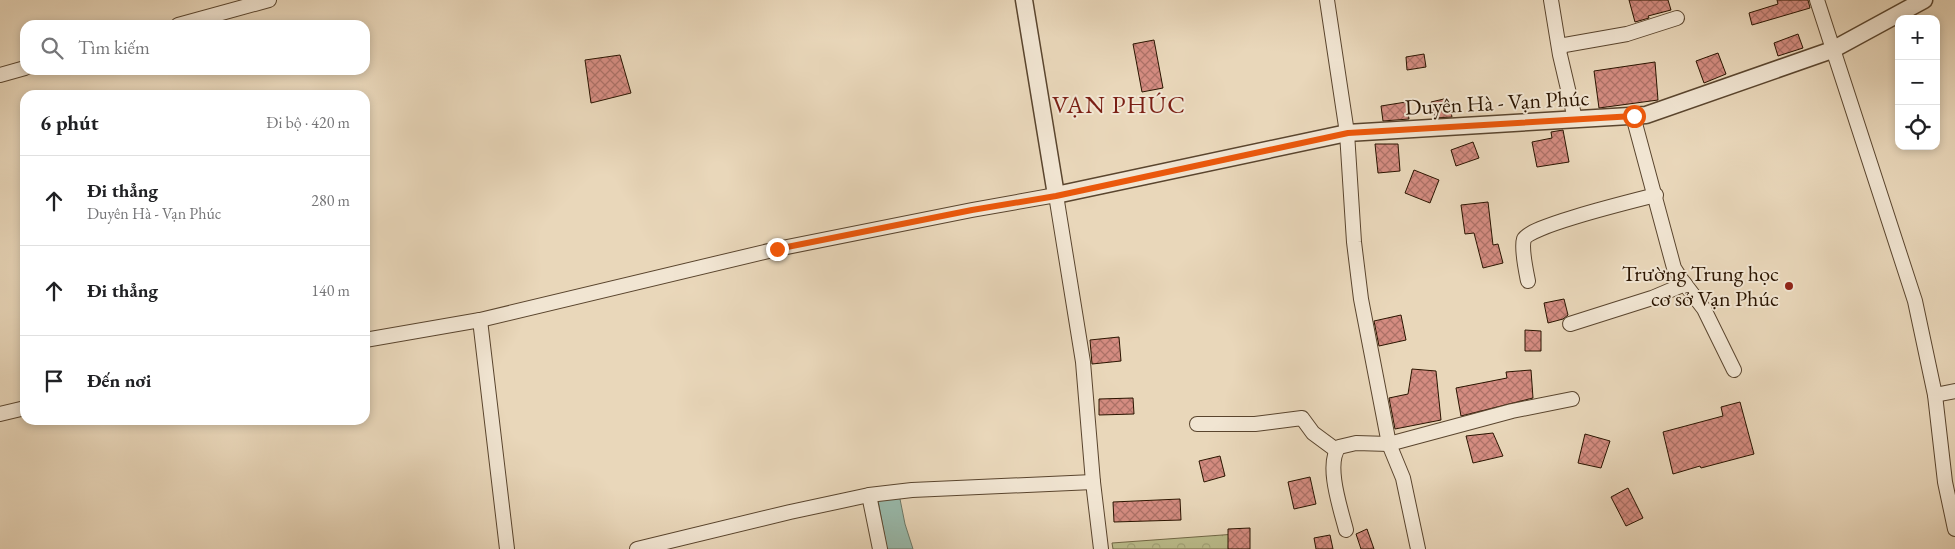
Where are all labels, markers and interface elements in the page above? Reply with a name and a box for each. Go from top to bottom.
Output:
map controls [1895,15,1940,150]
button: + [1895,15,1940,60]
search box [20,20,370,75]
icon: search [38,34,66,62]
text: Tìm kiếm [78,35,150,60]
button: − [1895,60,1940,105]
street label: Duyên Hà - Vạn Phúc [1404,83,1590,122]
district label: VẠN PHÚC [1052,88,1186,120]
route start [1623,105,1646,128]
button: locate [1895,105,1940,150]
text: 6 phút [40,109,99,136]
text: Đi bộ · 420 m [266,112,350,133]
text: Đi thẳng [87,178,158,203]
icon: ahead [40,187,68,215]
text: 280 m [311,190,350,211]
text: Duyên Hà - Vạn Phúc [87,203,221,224]
route end [766,238,789,261]
place label: Trường Trung học cơ sở Vạn Phúc [1622,259,1779,313]
icon: ahead [40,277,68,305]
text: Đi thẳng [87,278,158,303]
text: 140 m [311,280,350,301]
marker: Trường Trung học cơ sở Vạn Phúc [1783,280,1795,292]
icon: arrive [40,367,68,395]
text: Đến nơi [87,368,151,393]

